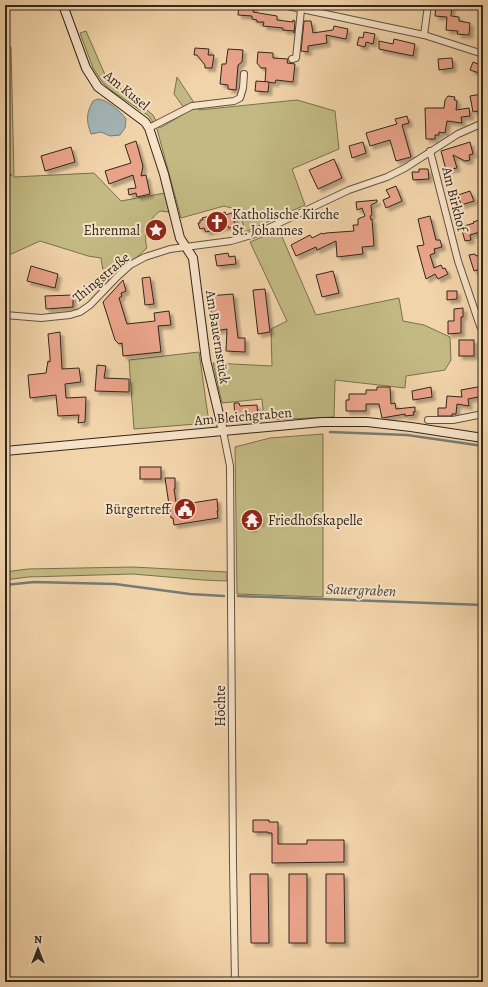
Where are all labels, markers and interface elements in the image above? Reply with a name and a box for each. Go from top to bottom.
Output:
street label: Am Kusel [99,65,154,115]
street label: Am Birkhof [437,164,472,236]
place label: Katholische Kirche St. Johannes [232,205,339,240]
church icon: Katholische Kirche St. Johannes [204,209,230,235]
place icon: Ehrenmal [143,217,169,243]
place label: Ehrenmal [83,221,141,240]
street label: Thingstraße [69,248,134,307]
street label: Am Bauernstück [201,288,234,385]
street label: Am Bleichgraben [193,403,293,430]
public building icon: Bürgertreff [172,496,198,522]
place label: Bürgertreff [105,500,172,519]
temple icon: Friedhofskapelle [239,507,265,533]
place label: Friedhofskapelle [268,511,363,530]
water label: Sauergraben [325,579,397,601]
street label: Höchte [211,685,230,727]
north arrow [18,929,58,969]
text: N [34,932,42,947]

